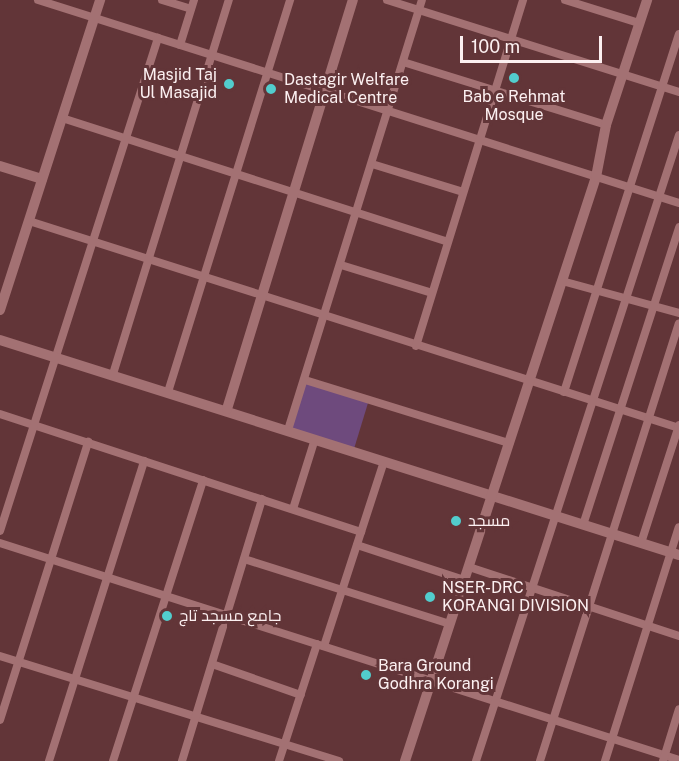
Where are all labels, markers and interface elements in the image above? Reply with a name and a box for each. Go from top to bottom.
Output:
scale bar [463,24,606,62]
text: 100 m [471,36,520,57]
place label: Masjid Taj Ul Masajid [139,65,217,103]
place label: Dastagir Welfare Medical Centre [284,70,409,108]
marker: Bab e Rehmat Mosque [507,71,521,85]
marker: Masjid Taj Ul Masajid [222,77,236,91]
marker: Dastagir Welfare Medical Centre [262,80,280,98]
place label: Bab e Rehmat Mosque [462,87,566,125]
place label: مسجد [468,511,510,531]
marker: مسجد [449,514,463,528]
place label: NSER-DRC KORANGI DIVISION [442,578,589,616]
marker: NSER-DRC KORANGI DIVISION [423,590,437,604]
place label: جامع مسجد تاج [179,606,281,626]
marker: جامع مسجد تاج [160,609,174,623]
place label: Bara Ground Godhra Korangi [378,656,494,694]
marker: Bara Ground Godhra Korangi [359,668,373,682]

